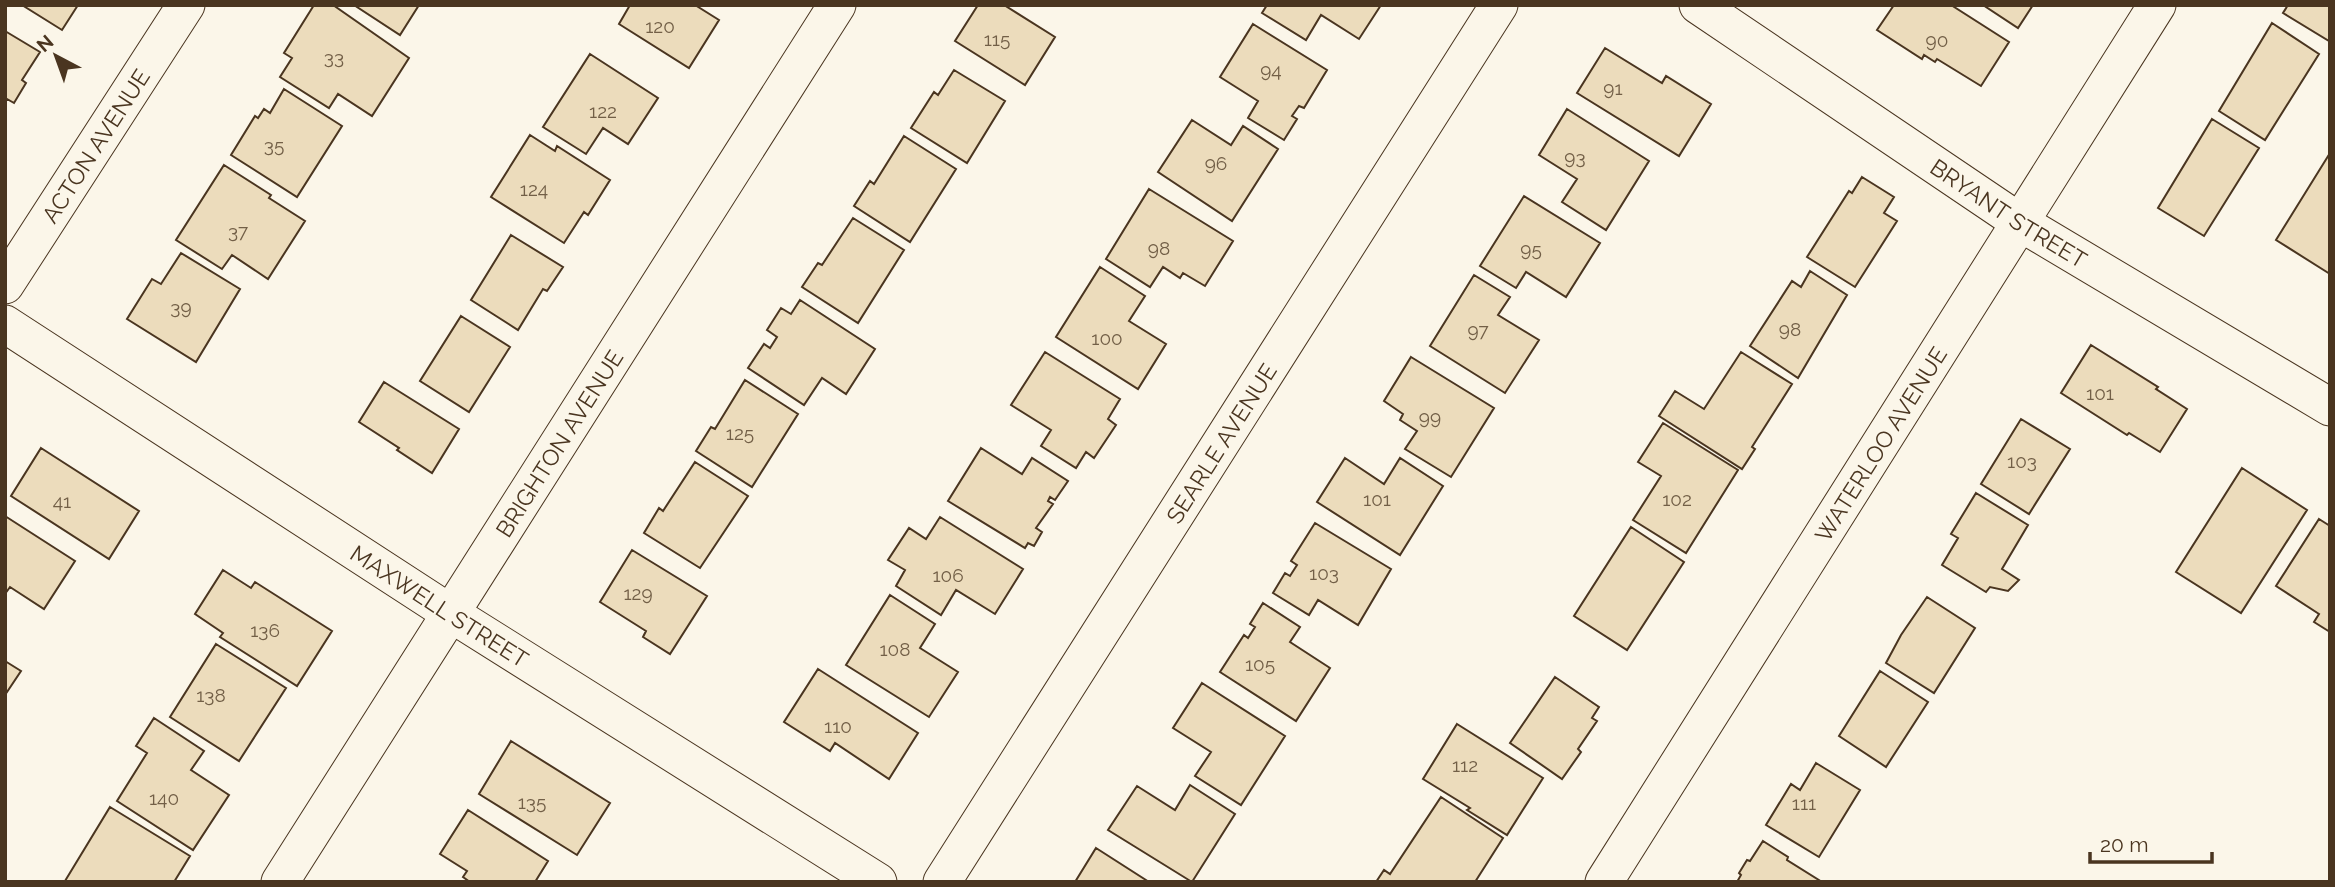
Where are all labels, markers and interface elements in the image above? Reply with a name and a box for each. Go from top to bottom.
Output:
house number: 120 [645,15,675,37]
north arrow [21,21,91,91]
house number: 115 [984,28,1010,50]
house number: 90 [1926,29,1948,51]
text: N [32,30,58,56]
house number: 33 [324,46,344,68]
house number: 94 [1260,59,1282,81]
street label: ACTON AVENUE [36,64,155,227]
house number: 91 [1603,77,1623,99]
house number: 122 [589,100,617,122]
house number: 35 [264,134,284,156]
house number: 93 [1564,146,1586,168]
house number: 96 [1205,152,1227,174]
street label: BRYANT STREET [1926,153,2092,273]
house number: 124 [520,178,548,200]
house number: 37 [228,220,248,242]
house number: 98 [1148,237,1170,259]
house number: 95 [1520,238,1542,260]
house number: 39 [170,296,192,318]
house number: 98 [1779,318,1801,340]
house number: 97 [1467,319,1489,341]
house number: 100 [1091,327,1123,349]
street label: WATERLOO AVENUE [1809,341,1952,546]
street label: BRIGHTON AVENUE [489,345,628,542]
street label: SEARLE AVENUE [1160,358,1282,528]
house number: 101 [2086,382,2114,404]
house number: 99 [1419,406,1441,428]
house number: 125 [726,422,754,444]
house number: 103 [2007,450,2037,472]
house number: 101 [1363,488,1391,510]
house number: 102 [1662,488,1692,510]
house number: 41 [53,490,71,512]
street label: MAXWELL STREET [346,539,533,672]
house number: 103 [1309,562,1339,584]
house number: 106 [932,564,964,586]
house number: 129 [623,582,653,604]
house number: 136 [250,619,280,641]
house number: 108 [879,638,911,660]
house number: 105 [1245,653,1275,675]
house number: 138 [196,684,226,706]
house number: 110 [824,715,852,737]
house number: 112 [1452,754,1478,776]
house number: 140 [149,787,179,809]
house number: 135 [518,791,546,813]
house number: 111 [1792,792,1816,814]
scale bar [2090,820,2212,864]
text: 20 m [2100,832,2148,857]

